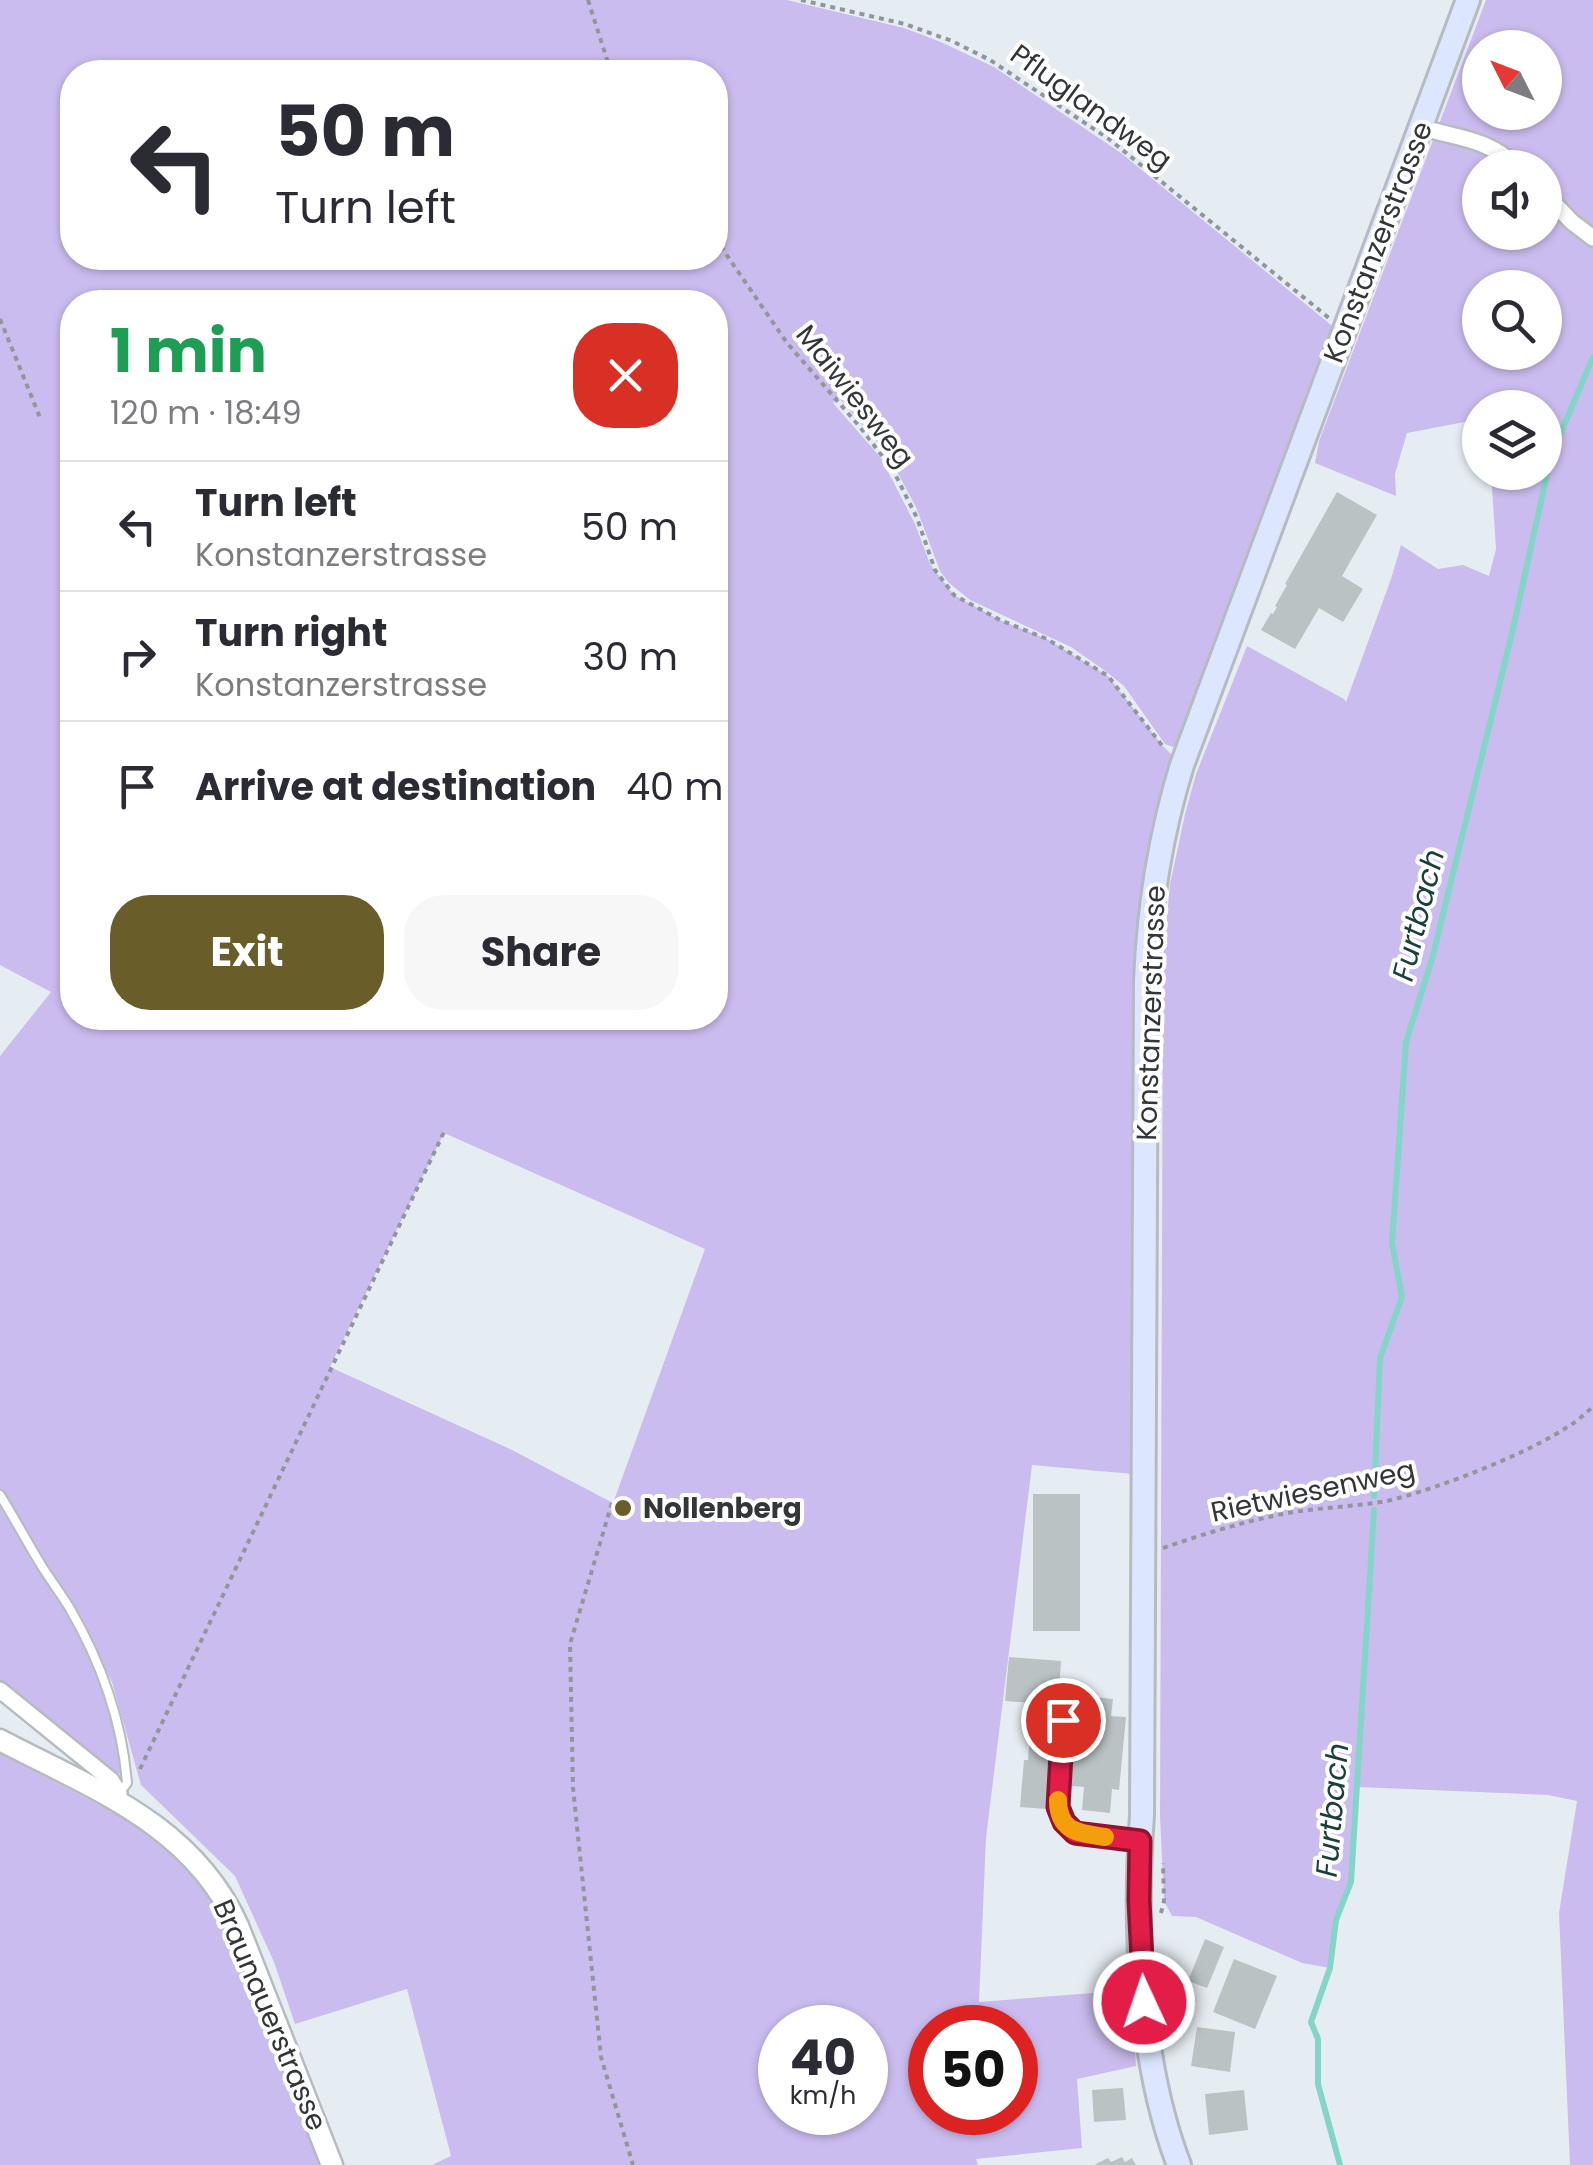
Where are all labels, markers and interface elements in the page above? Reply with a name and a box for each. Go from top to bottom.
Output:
north arrow [1462,30,1562,130]
map controls [1462,30,1562,490]
street label: Pfluglandweg [1002,35,1180,179]
text: 50 m [275,82,455,181]
icon: left [110,100,240,230]
street label: Konstanzerstrasse [1314,116,1442,368]
button: sound [1462,150,1562,250]
text: Turn left [275,176,456,239]
button: search [1462,270,1562,370]
text: 1 min [110,309,267,393]
street label: Maiwiesweg [787,317,923,475]
button: close [573,323,678,428]
text: 120 m · 18:49 [110,390,302,435]
button: layers [1462,390,1562,490]
text: Turn left [195,476,357,529]
icon: left [110,499,165,554]
text: 50 m [581,500,678,553]
text: Konstanzerstrasse [195,532,487,577]
text: Turn right [195,606,387,659]
icon: right [110,629,165,684]
text: 30 m [582,630,678,683]
text: Konstanzerstrasse [195,662,487,707]
icon: arrive [110,759,165,814]
text: Arrive at destination [195,760,596,813]
text: 40 m [626,760,723,813]
water label: Furtbach [1381,845,1455,985]
street label: Konstanzerstrasse [1127,885,1175,1141]
button: Exit [110,895,384,1010]
button: Share [404,895,678,1010]
street label: Rietwiesenweg [1207,1450,1419,1532]
place label: Nollenberg [643,1489,802,1528]
marker: Nollenberg [612,1497,634,1519]
pin [1021,1678,1106,1763]
icon: arrive [1036,1693,1091,1748]
water label: Furtbach [1305,1741,1359,1879]
street label: Braunauerstrasse [204,1893,336,2137]
position arrow [1092,1950,1196,2054]
speed limit sign: 50 [908,2005,1038,2135]
text: 40 [790,2022,856,2093]
text: km/h [790,2078,856,2113]

